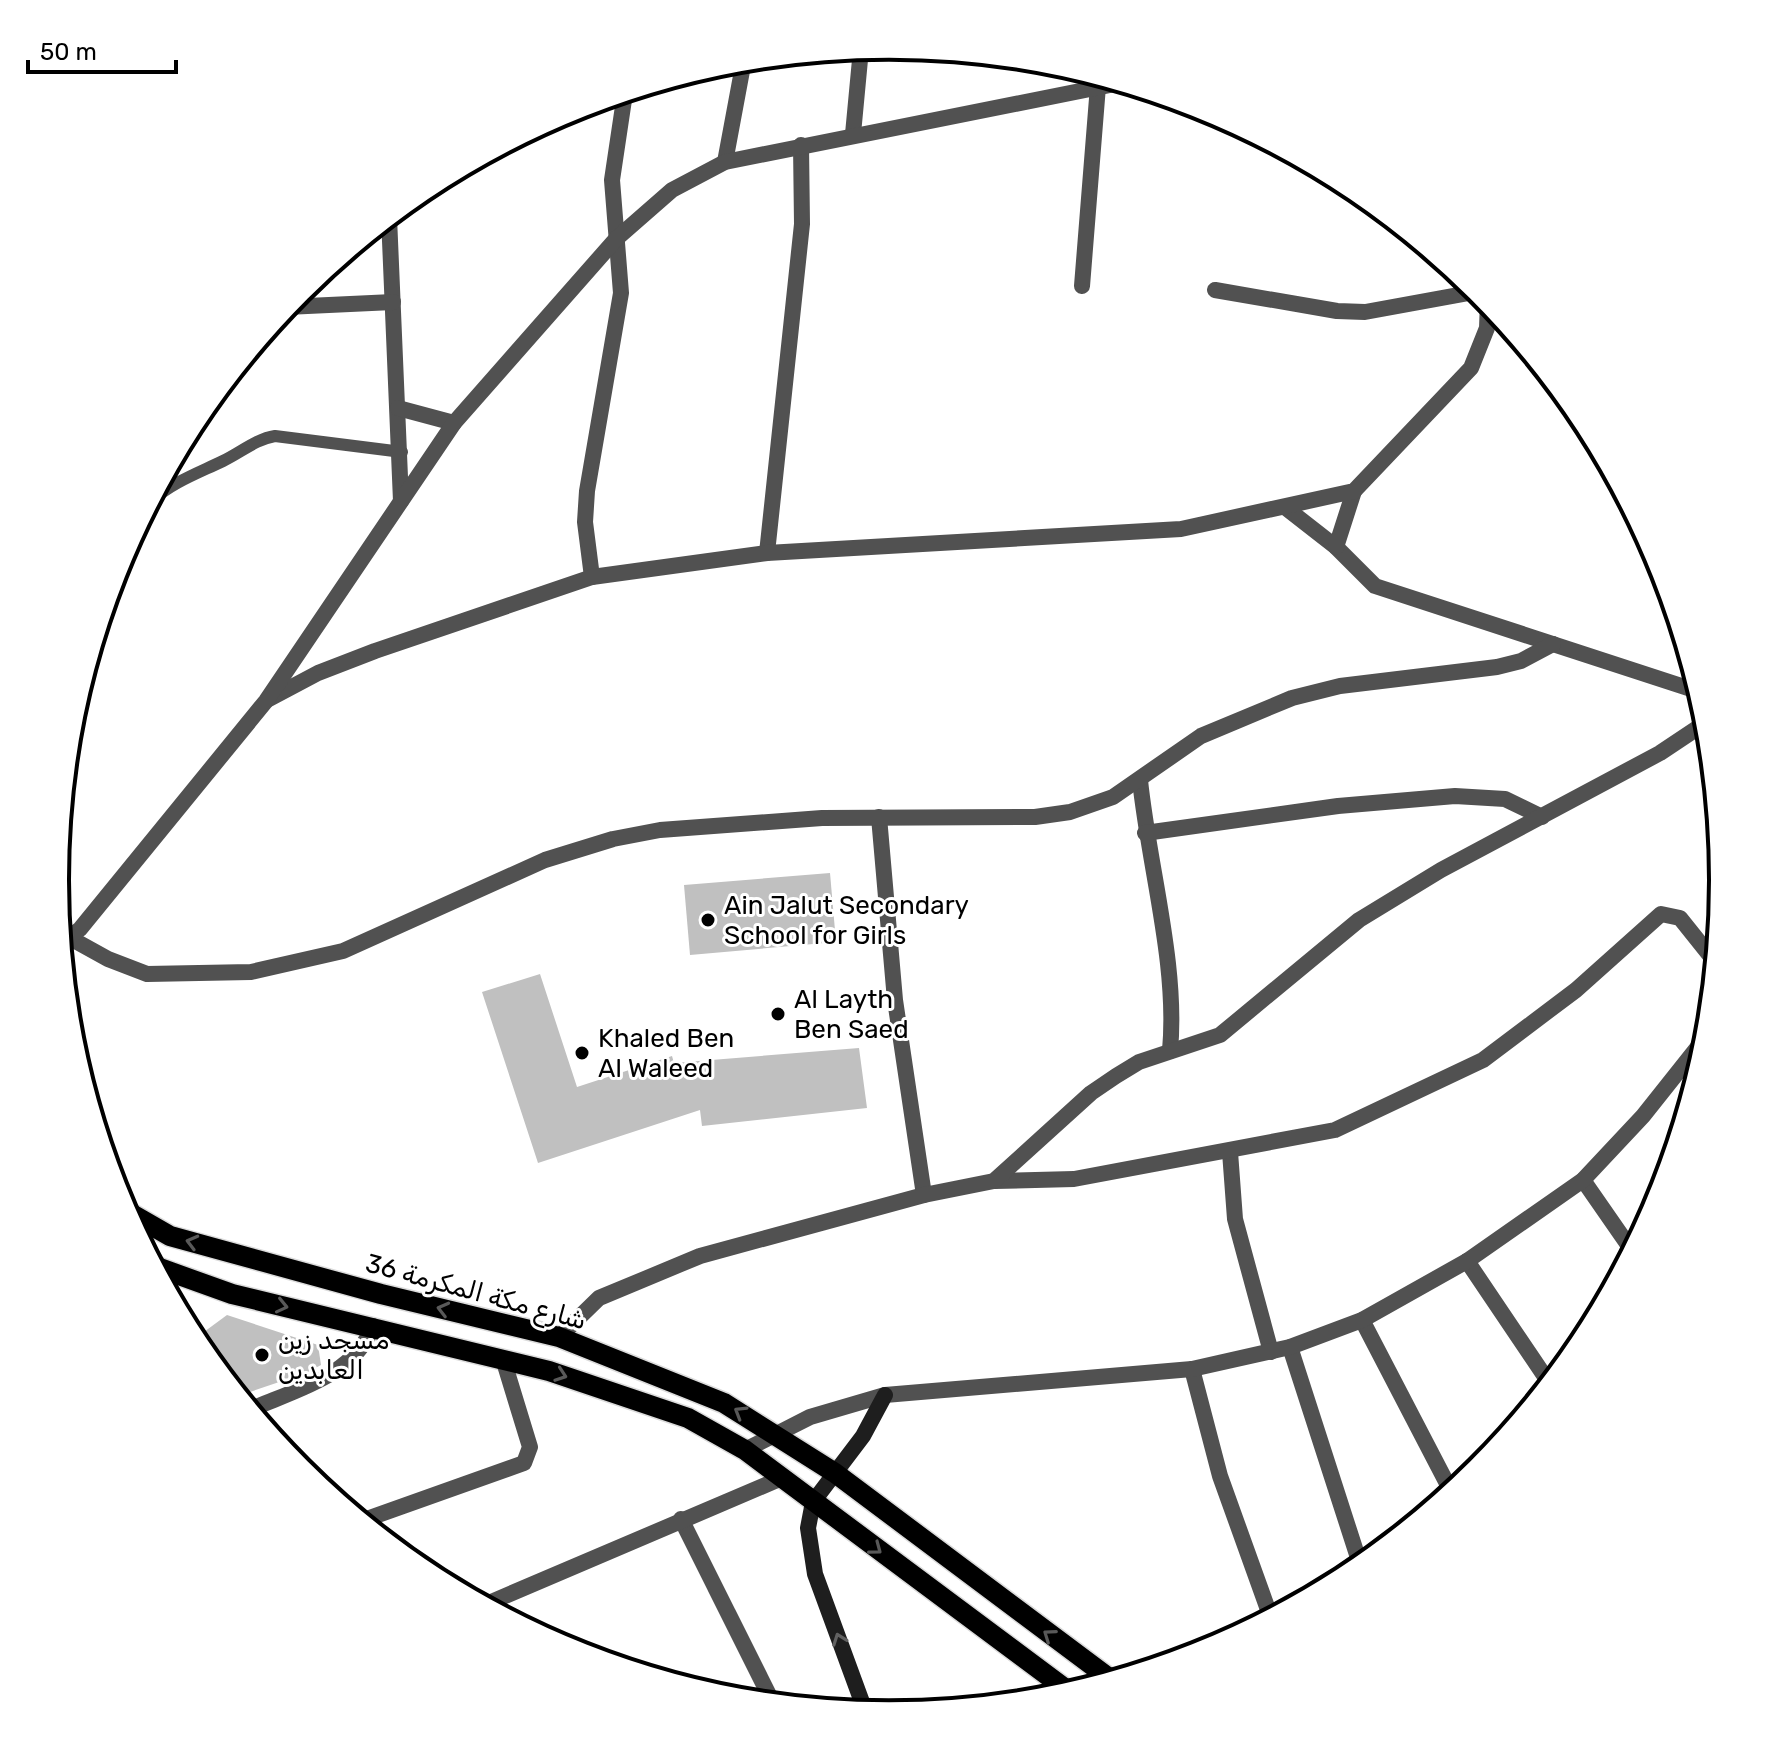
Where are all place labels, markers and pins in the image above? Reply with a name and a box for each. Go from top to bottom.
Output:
place label: Ain Jalut Secondary School for Girls [724,890,969,951]
marker: Ain Jalut Secondary School for Girls [699,911,717,929]
place label: Al Layth Ben Saed [794,984,909,1045]
marker: Al Layth Ben Saed [769,1005,787,1023]
place label: Khaled Ben Al Waleed [598,1023,734,1084]
marker: Khaled Ben Al Waleed [573,1044,591,1062]
place label: مسجد زين العابدين [278,1325,389,1386]
marker: مسجد زين العابدين [253,1346,271,1364]

